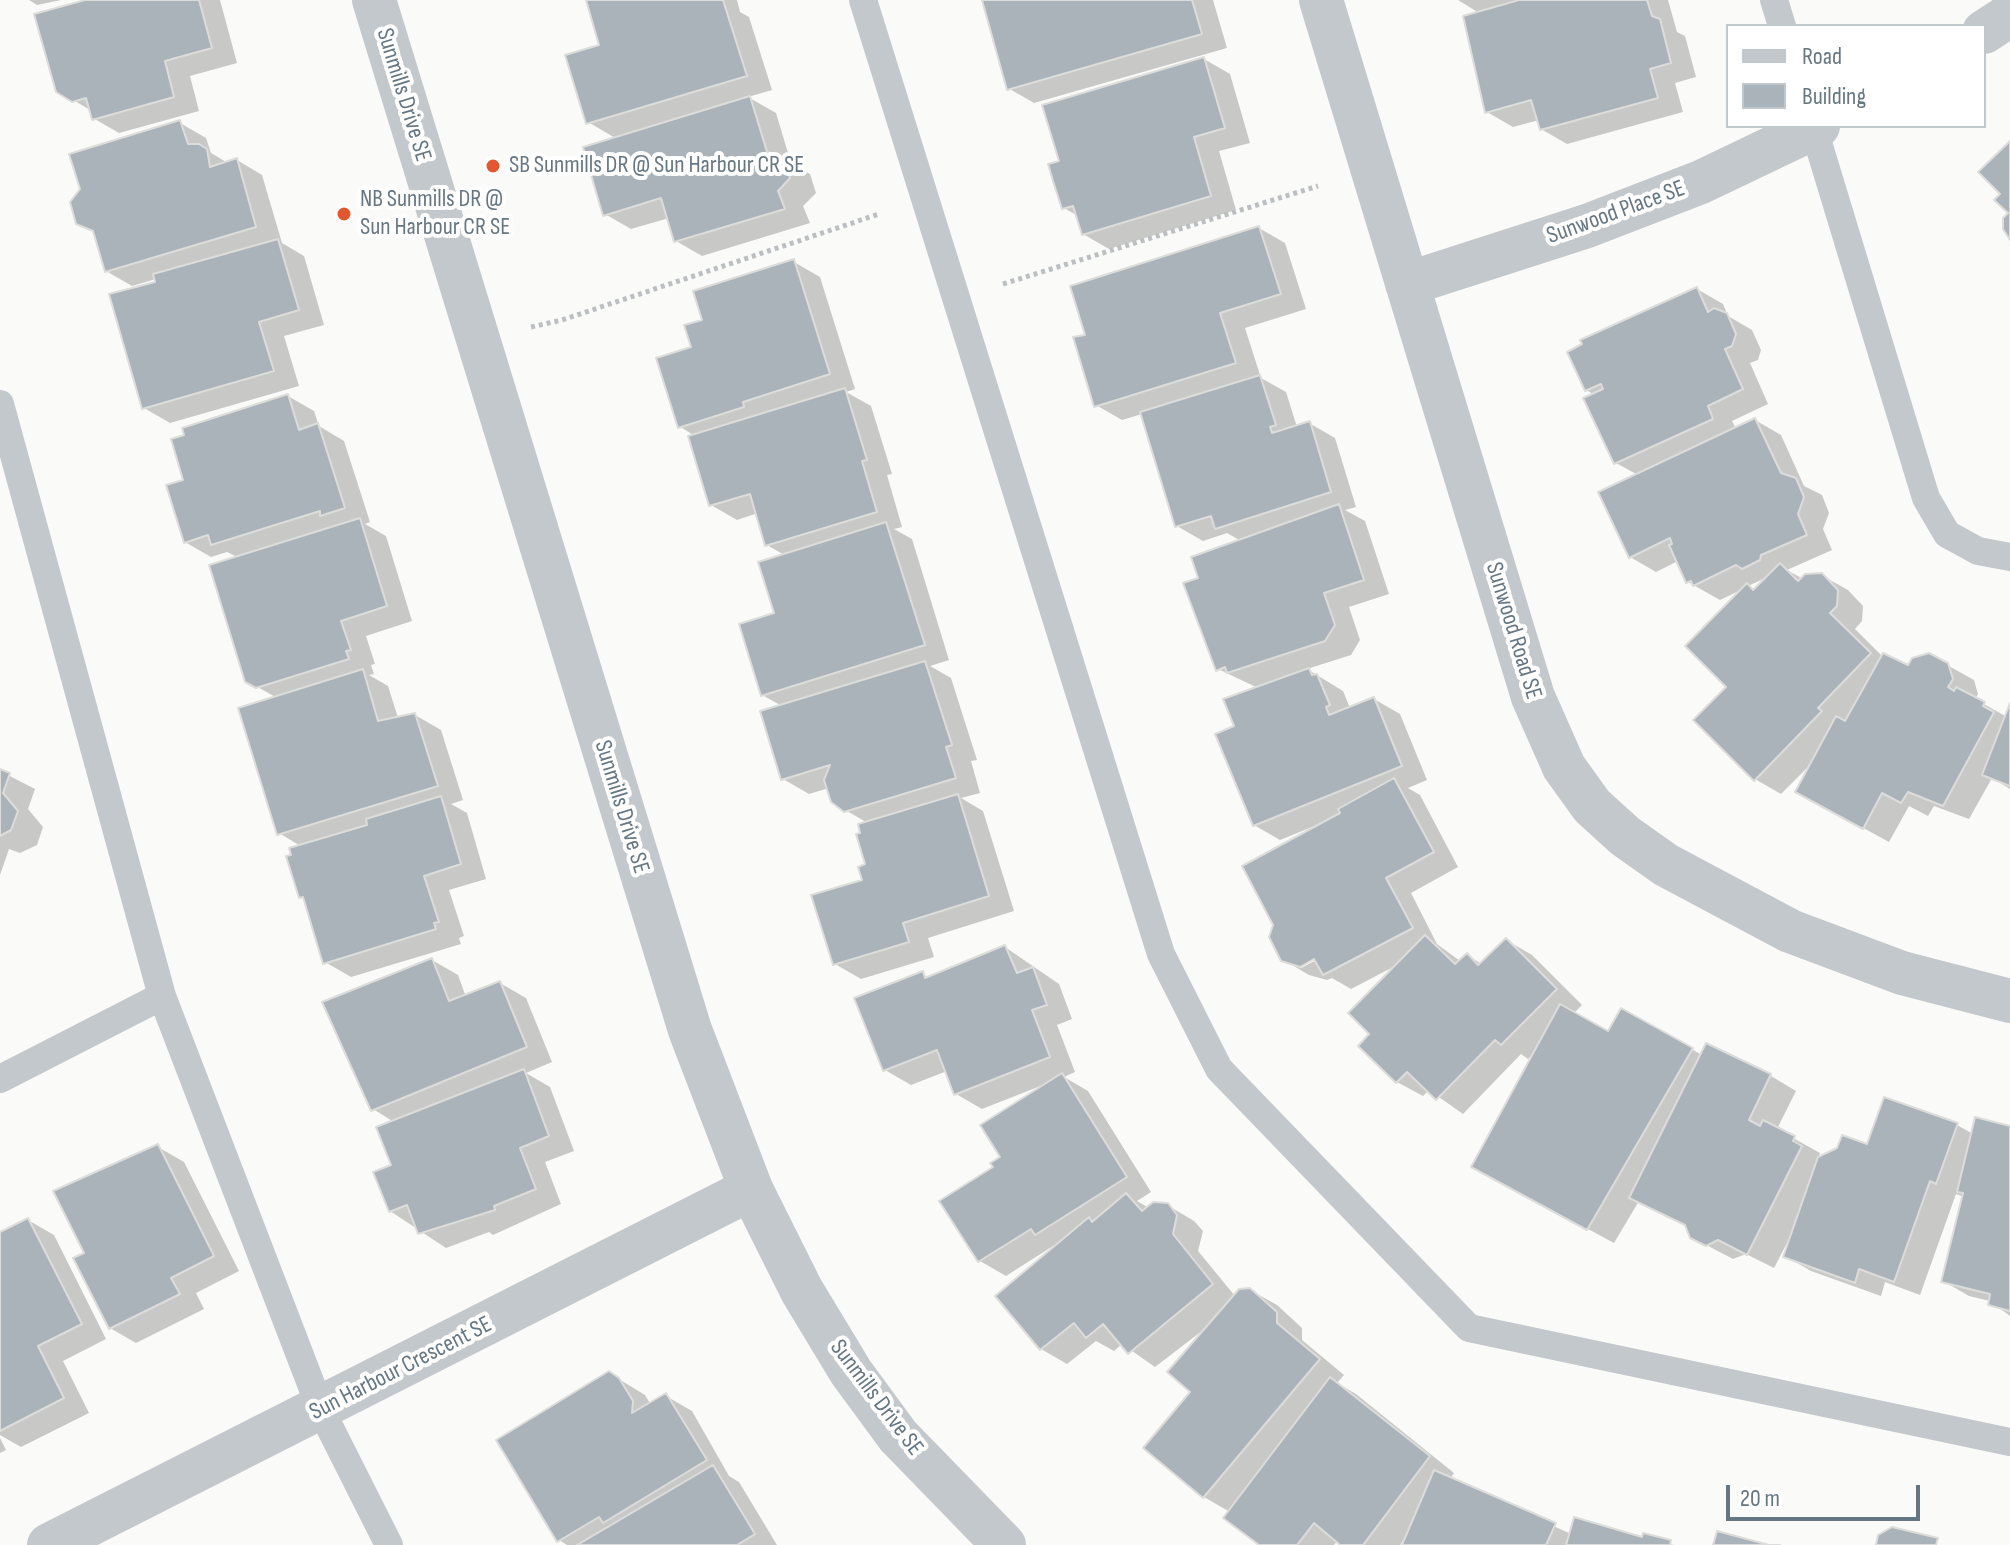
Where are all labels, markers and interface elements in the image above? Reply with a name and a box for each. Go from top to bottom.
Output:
legend [1726,24,1986,128]
street label: Sunmills Drive SE [369,25,437,165]
text: Road [1802,42,1842,71]
text: Building [1802,82,1866,111]
place label: SB Sunmills DR @ Sun Harbour CR SE [509,152,804,180]
marker: SB Sunmills DR @ Sun Harbour CR SE [484,157,502,175]
street label: Sunwood Place SE [1543,175,1689,251]
place label: NB Sunmills DR @ Sun Harbour CR SE [360,186,510,242]
marker: NB Sunmills DR @ Sun Harbour CR SE [335,205,353,223]
street label: Sunwood Road SE [1479,559,1547,703]
street label: Sunmills Drive SE [587,737,655,877]
street label: Sun Harbour Crescent SE [305,1311,497,1427]
street label: Sunmills Drive SE [823,1334,929,1462]
scale bar [1730,1469,1924,1519]
text: 20 m [1740,1484,1780,1513]

